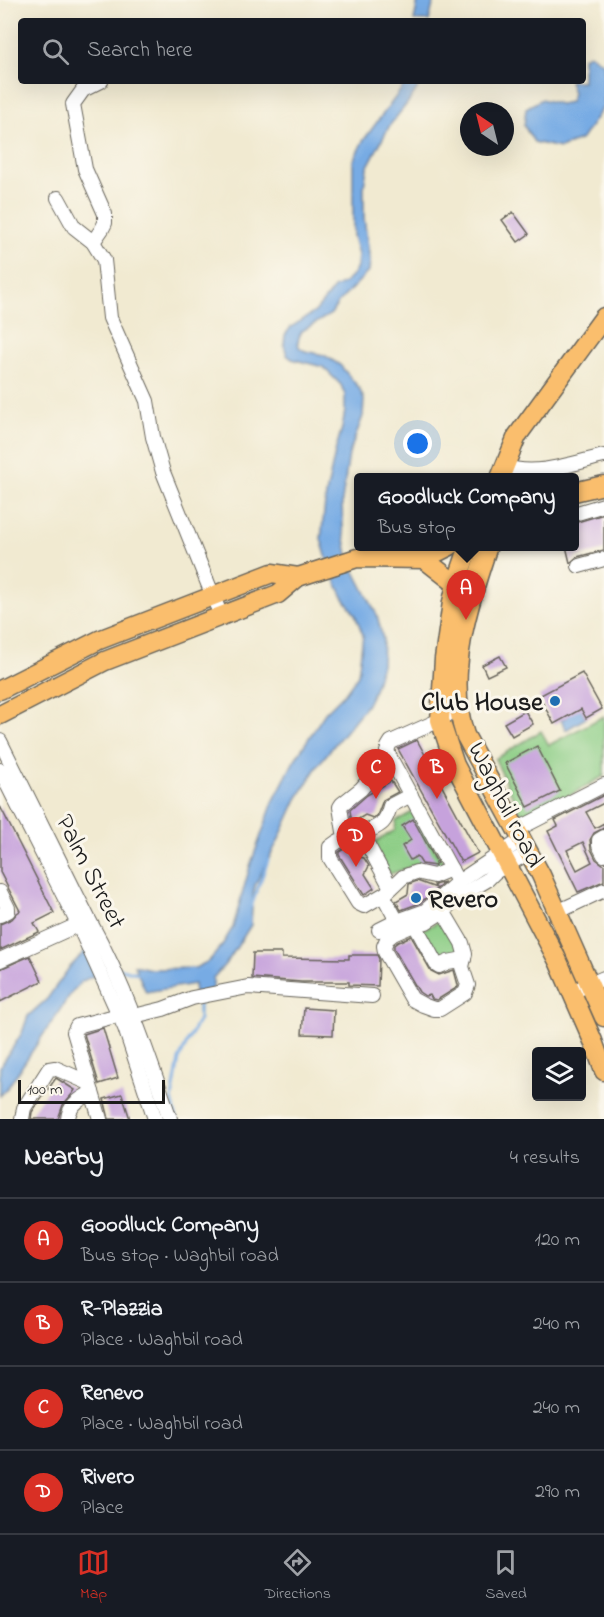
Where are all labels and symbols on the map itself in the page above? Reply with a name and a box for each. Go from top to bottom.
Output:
north arrow [460,102,514,156]
your location [403,429,432,458]
pin: A [446,570,486,620]
place label: Club House [421,685,544,723]
marker: Club House [548,694,562,708]
street label: Waghbil road [456,736,552,875]
pin: C [356,750,395,799]
pin: B [418,750,456,799]
street label: Palm Street [44,808,135,937]
pin: D [336,818,376,867]
place label: Revero [428,882,498,920]
marker: Revero [409,891,423,905]
scale bar [18,1077,165,1104]

